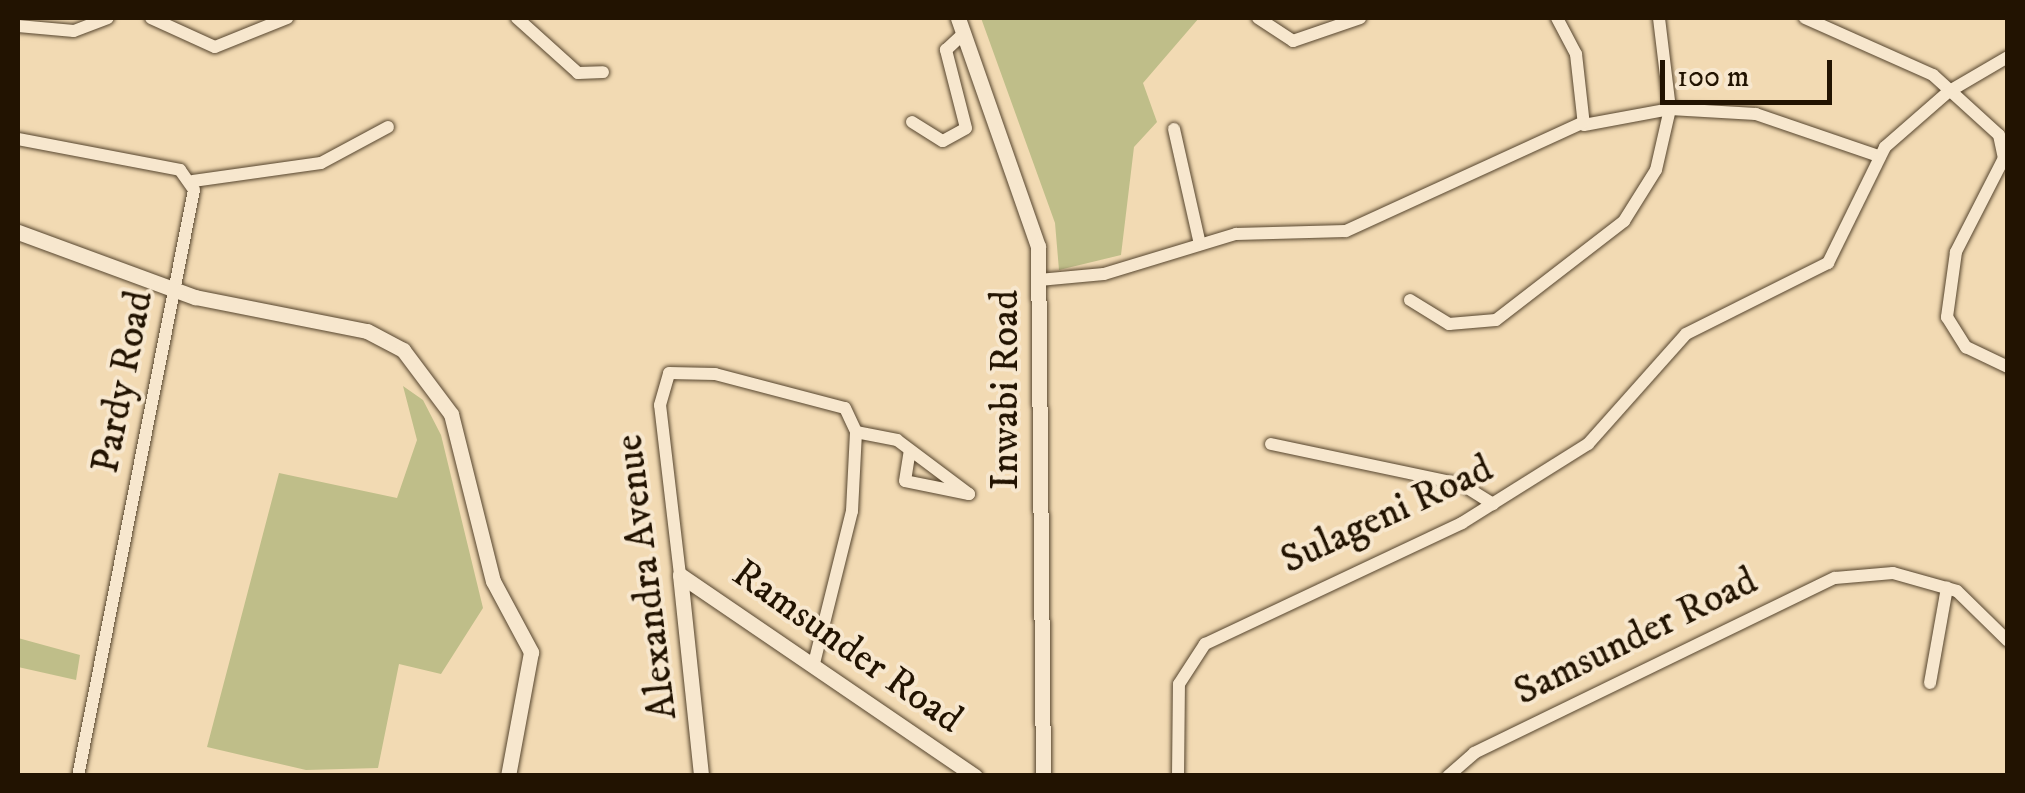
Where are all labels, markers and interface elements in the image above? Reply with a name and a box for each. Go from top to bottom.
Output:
scale bar [1665,40,1838,102]
text: 100 m [1677,59,1749,96]
street label: Pardy Road [82,287,164,477]
street label: Inwabi Road [982,290,1030,490]
street label: Alexandra Avenue [606,432,688,722]
street label: Sulageni Road [1274,445,1500,585]
street label: Ramsunder Road [723,550,971,744]
street label: Samsunder Road [1507,557,1765,717]

